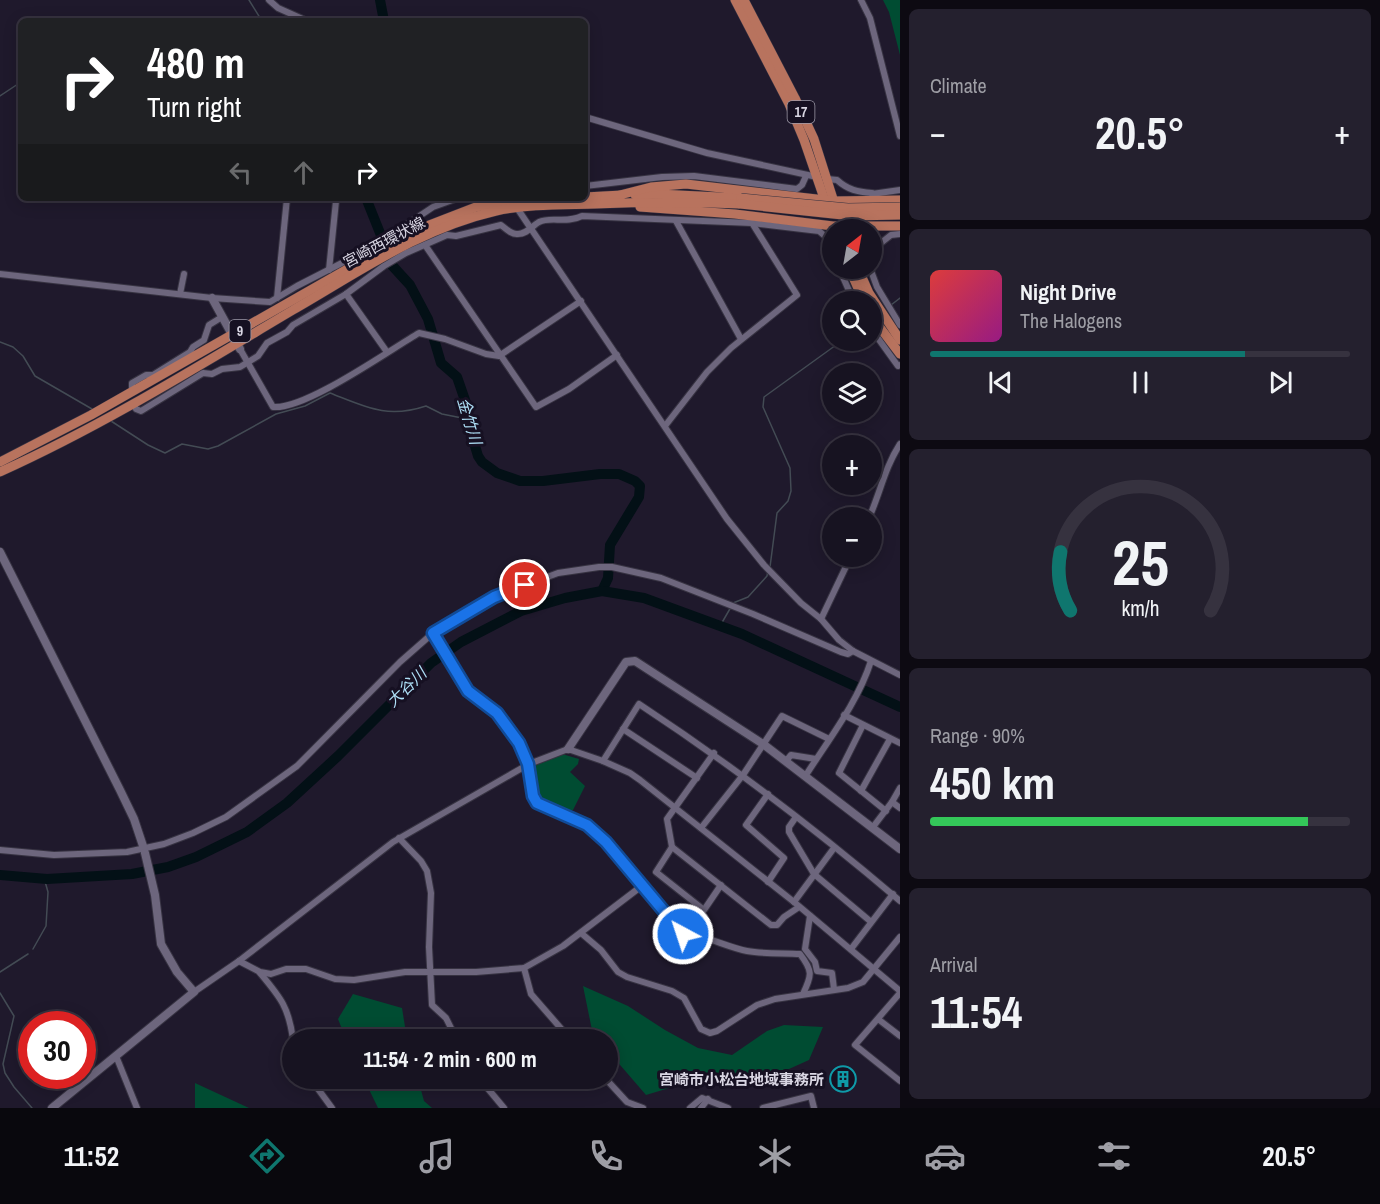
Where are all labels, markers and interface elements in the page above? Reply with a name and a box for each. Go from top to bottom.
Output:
text: 480 m [147,35,245,91]
icon: right [48,42,126,120]
text: Climate [930,72,987,99]
text: Turn right [147,89,241,125]
road number: 17 [788,101,814,123]
text: 20.5° [1095,102,1185,163]
text: − [930,110,946,154]
text: + [1334,110,1350,154]
icon: left [224,156,257,189]
icon: ahead [287,156,320,189]
icon: right [350,156,383,189]
street label: 宮崎西環状線 [339,212,429,272]
north arrow [822,219,882,279]
map controls [822,219,882,567]
text: Night Drive [1020,277,1116,307]
button: search [822,291,882,351]
text: The Halogens [1020,307,1122,334]
road number: 9 [230,320,250,342]
button: layers [822,363,882,423]
icon: previous [984,366,1017,399]
icon: pause [1124,366,1157,399]
icon: next [1264,366,1297,399]
water label: 金竹川 [453,395,488,449]
button: + [822,435,882,495]
button: − [822,507,882,567]
text: 25 [1112,520,1168,604]
pin [499,559,550,610]
icon: arrive [508,568,541,601]
text: km/h [1121,594,1159,623]
water label: 大谷川 [381,661,432,712]
text: Range · 90% [930,722,1025,749]
text: 450 km [930,752,1055,813]
position arrow [651,902,715,966]
text: Arrival [930,951,977,978]
text: 11:54 [930,981,1022,1042]
speed limit sign: 30 [18,1011,96,1089]
text: 11:54 · 2 min · 600 m [363,1044,537,1074]
building icon: 宮崎市小松台地域事務所 [828,1064,858,1094]
place label: 宮崎市小松台地域事務所 [659,1069,824,1090]
icon: directions [246,1135,288,1177]
icon: music [416,1135,458,1177]
icon: phone [585,1135,627,1177]
icon: climate [754,1135,796,1177]
icon: car [924,1135,966,1177]
icon: filters [1093,1135,1135,1177]
text: 11:52 [64,1138,119,1174]
text: 20.5° [1262,1138,1316,1174]

